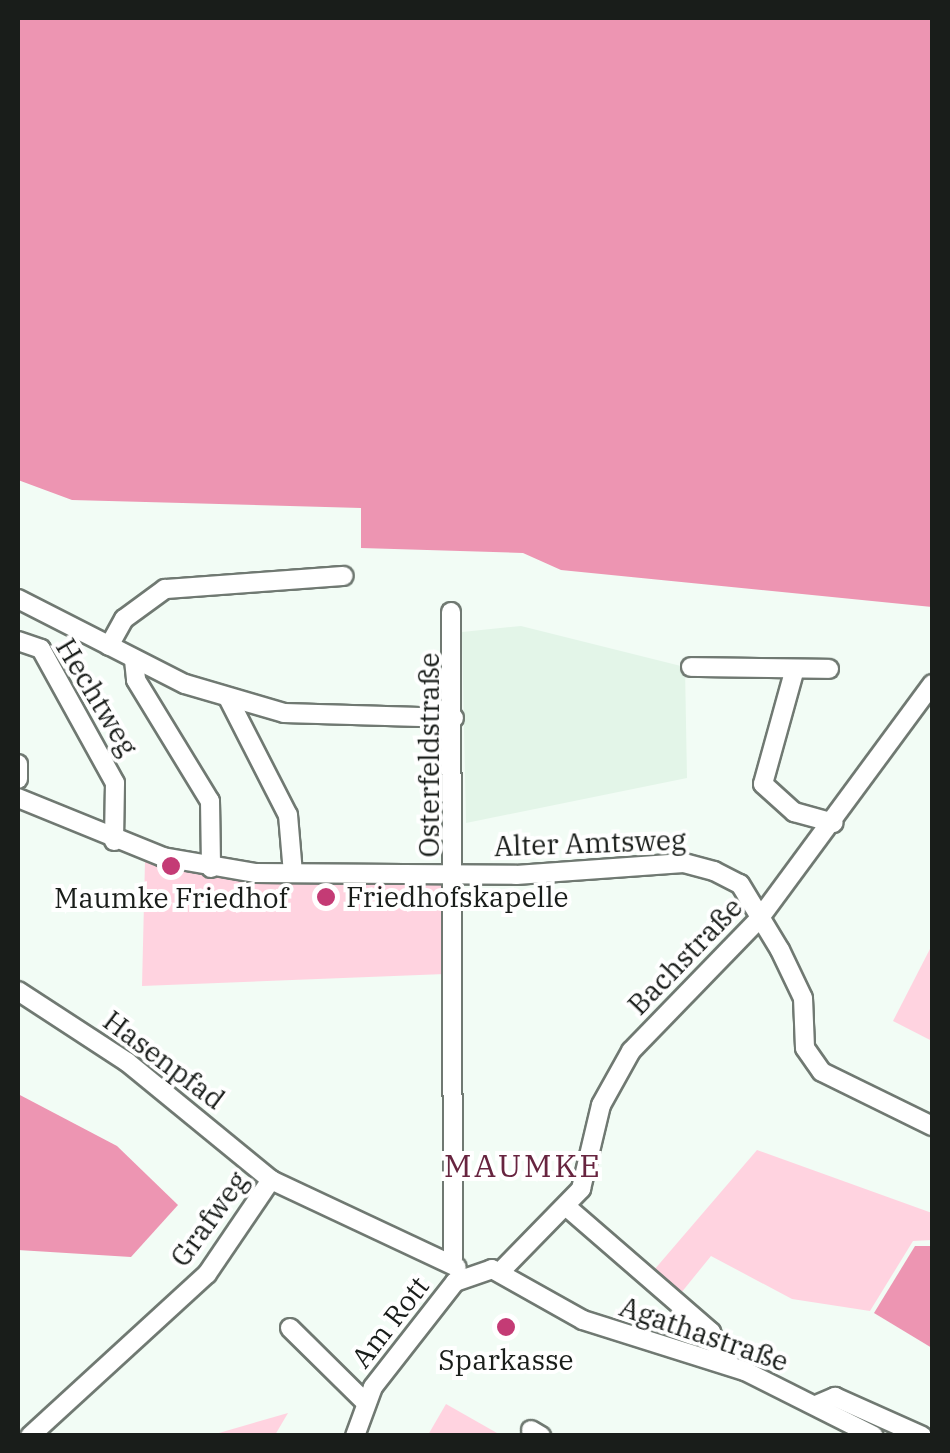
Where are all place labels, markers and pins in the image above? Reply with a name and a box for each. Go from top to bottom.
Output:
marker: Maumke Friedhof [160,855,182,877]
place label: Friedhofskapelle [346,880,569,914]
place label: Maumke Friedhof [54,881,288,915]
marker: Friedhofskapelle [315,886,337,908]
marker: Sparkasse [495,1316,517,1338]
place label: Sparkasse [438,1343,574,1377]

